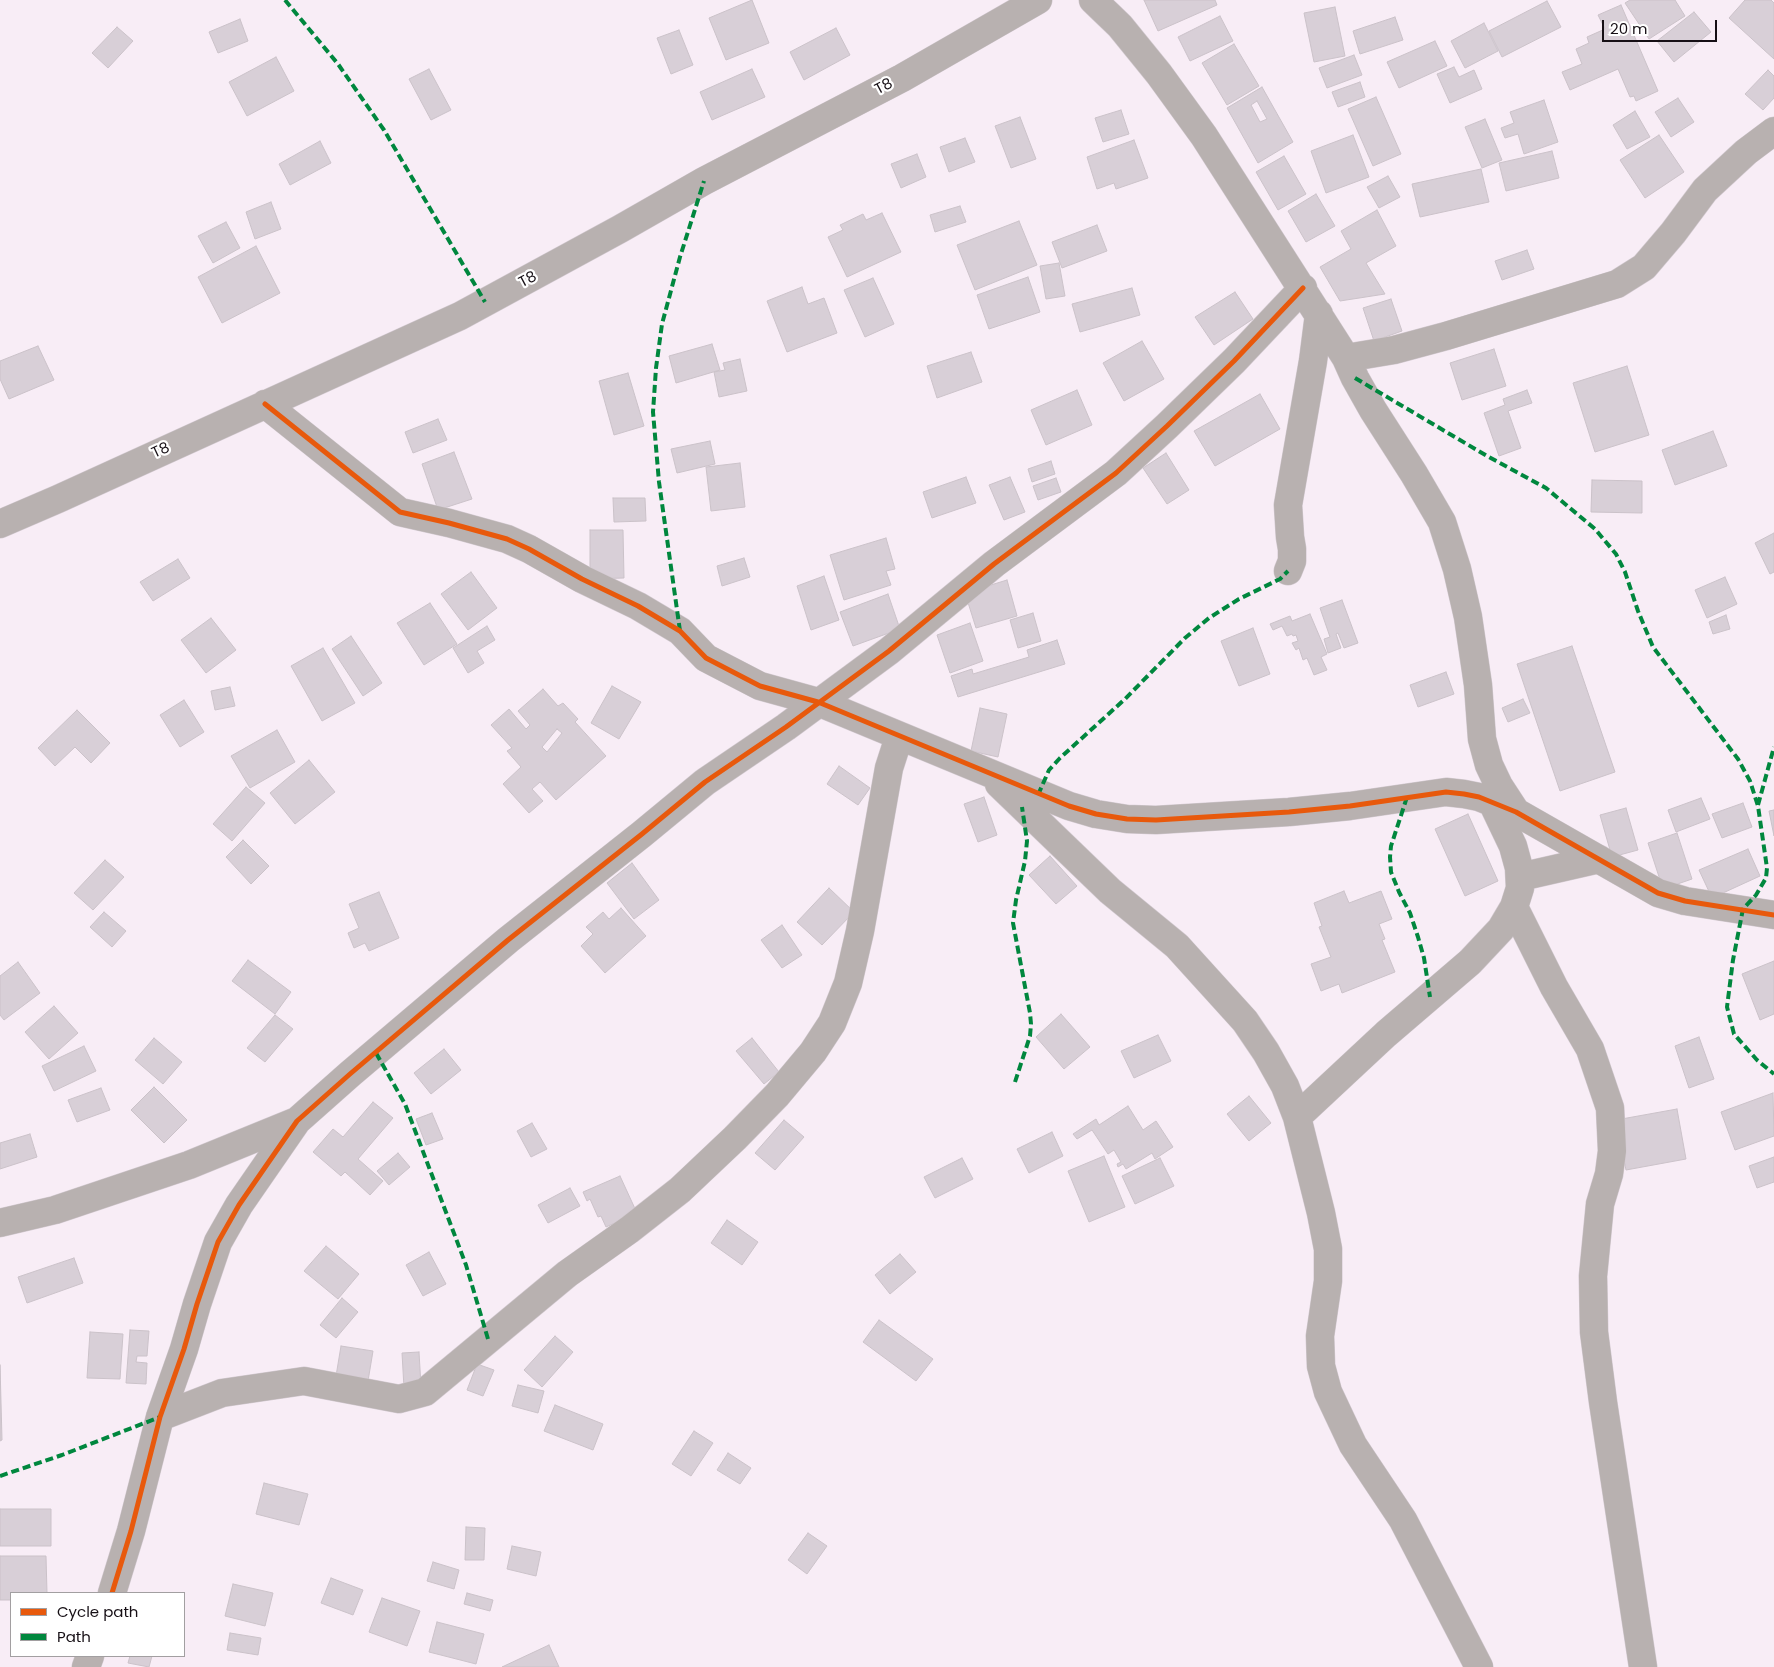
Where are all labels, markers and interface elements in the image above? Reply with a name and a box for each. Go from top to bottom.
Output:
scale bar [1604,10,1719,42]
text: 20 m [1610,18,1648,39]
street label: T8 [872,75,896,99]
street label: T8 [516,268,540,292]
street label: T8 [149,439,173,463]
legend [10,1592,185,1657]
text: Cycle path [57,1601,138,1622]
text: Path [57,1626,91,1647]

